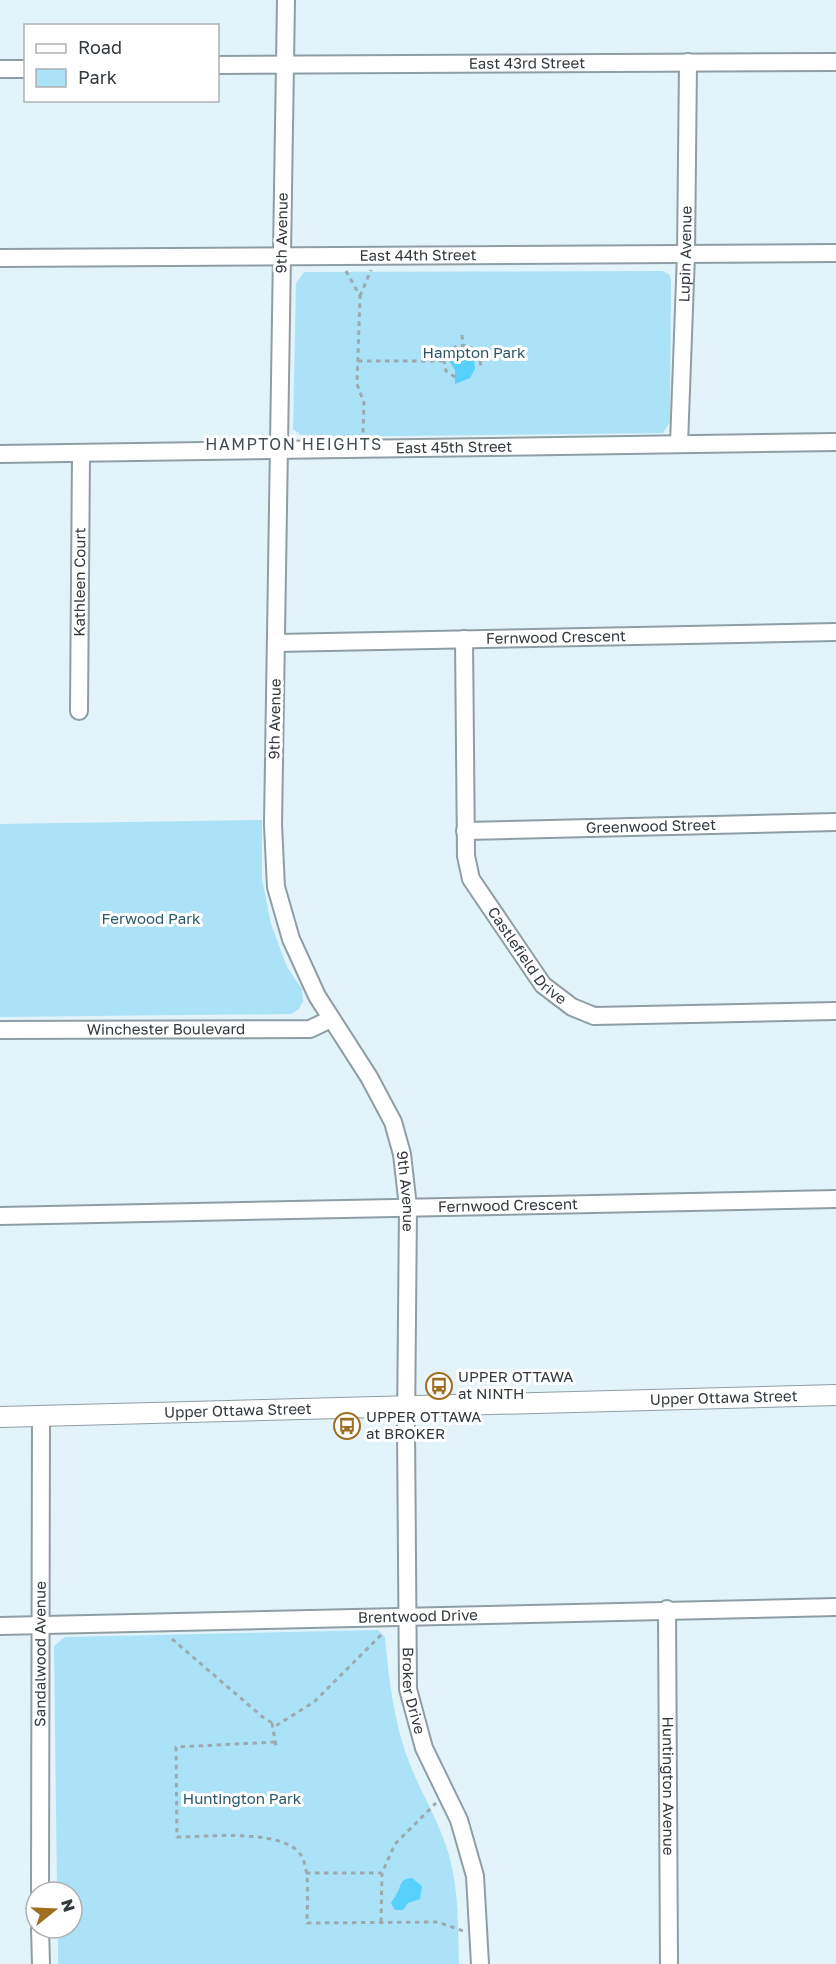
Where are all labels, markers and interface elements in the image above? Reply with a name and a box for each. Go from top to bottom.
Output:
legend [24,24,219,102]
text: Road [78,36,122,58]
street label: East 43rd Street [469,53,585,72]
text: Park [78,66,117,88]
street label: 9th Avenue [271,192,291,274]
street label: Lupin Avenue [674,205,695,303]
street label: East 44th Street [359,245,477,264]
park label: Hampton Park [423,343,526,361]
district label: HAMPTON HEIGHTS [205,434,383,454]
street label: East 45th Street [396,437,512,456]
street label: Kathleen Court [70,527,88,637]
street label: Fernwood Crescent [486,626,626,647]
street label: 9th Avenue [264,678,284,760]
street label: Greenwood Street [586,815,716,836]
street label: Castlefield Drive [485,903,571,1008]
park label: Ferwood Park [101,909,201,927]
street label: Winchester Boulevard [87,1019,245,1038]
street label: 9th Avenue [394,1150,418,1232]
street label: Fernwood Crescent [438,1194,578,1215]
place label: UPPER OTTAWA at NINTH [458,1367,573,1402]
bus stop icon: UPPER OTTAWA at NINTH [424,1371,454,1401]
street label: Upper Ottawa Street [650,1386,798,1408]
street label: Upper Ottawa Street [164,1399,312,1421]
place label: UPPER OTTAWA at BROKER [366,1407,481,1442]
bus stop icon: UPPER OTTAWA at BROKER [332,1411,362,1441]
street label: Sandalwood Avenue [30,1581,49,1727]
street label: Brentwood Drive [358,1605,478,1626]
street label: Broker Drive [400,1647,430,1736]
street label: Huntington Avenue [660,1716,678,1856]
park label: Huntington Park [183,1789,302,1807]
north arrow [24,1880,84,1940]
text: N [57,1896,80,1914]

